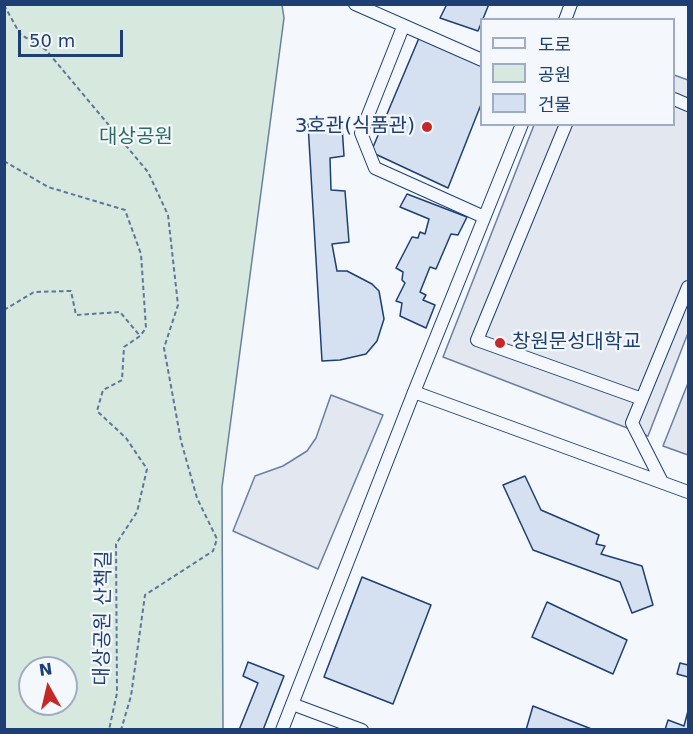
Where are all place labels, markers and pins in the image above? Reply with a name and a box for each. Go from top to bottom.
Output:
place label: 3호관(식품관) [295,115,415,139]
marker: 3호관(식품관) [420,120,434,134]
place label: 창원문성대학교 [512,331,641,355]
marker: 창원문성대학교 [493,336,507,350]

